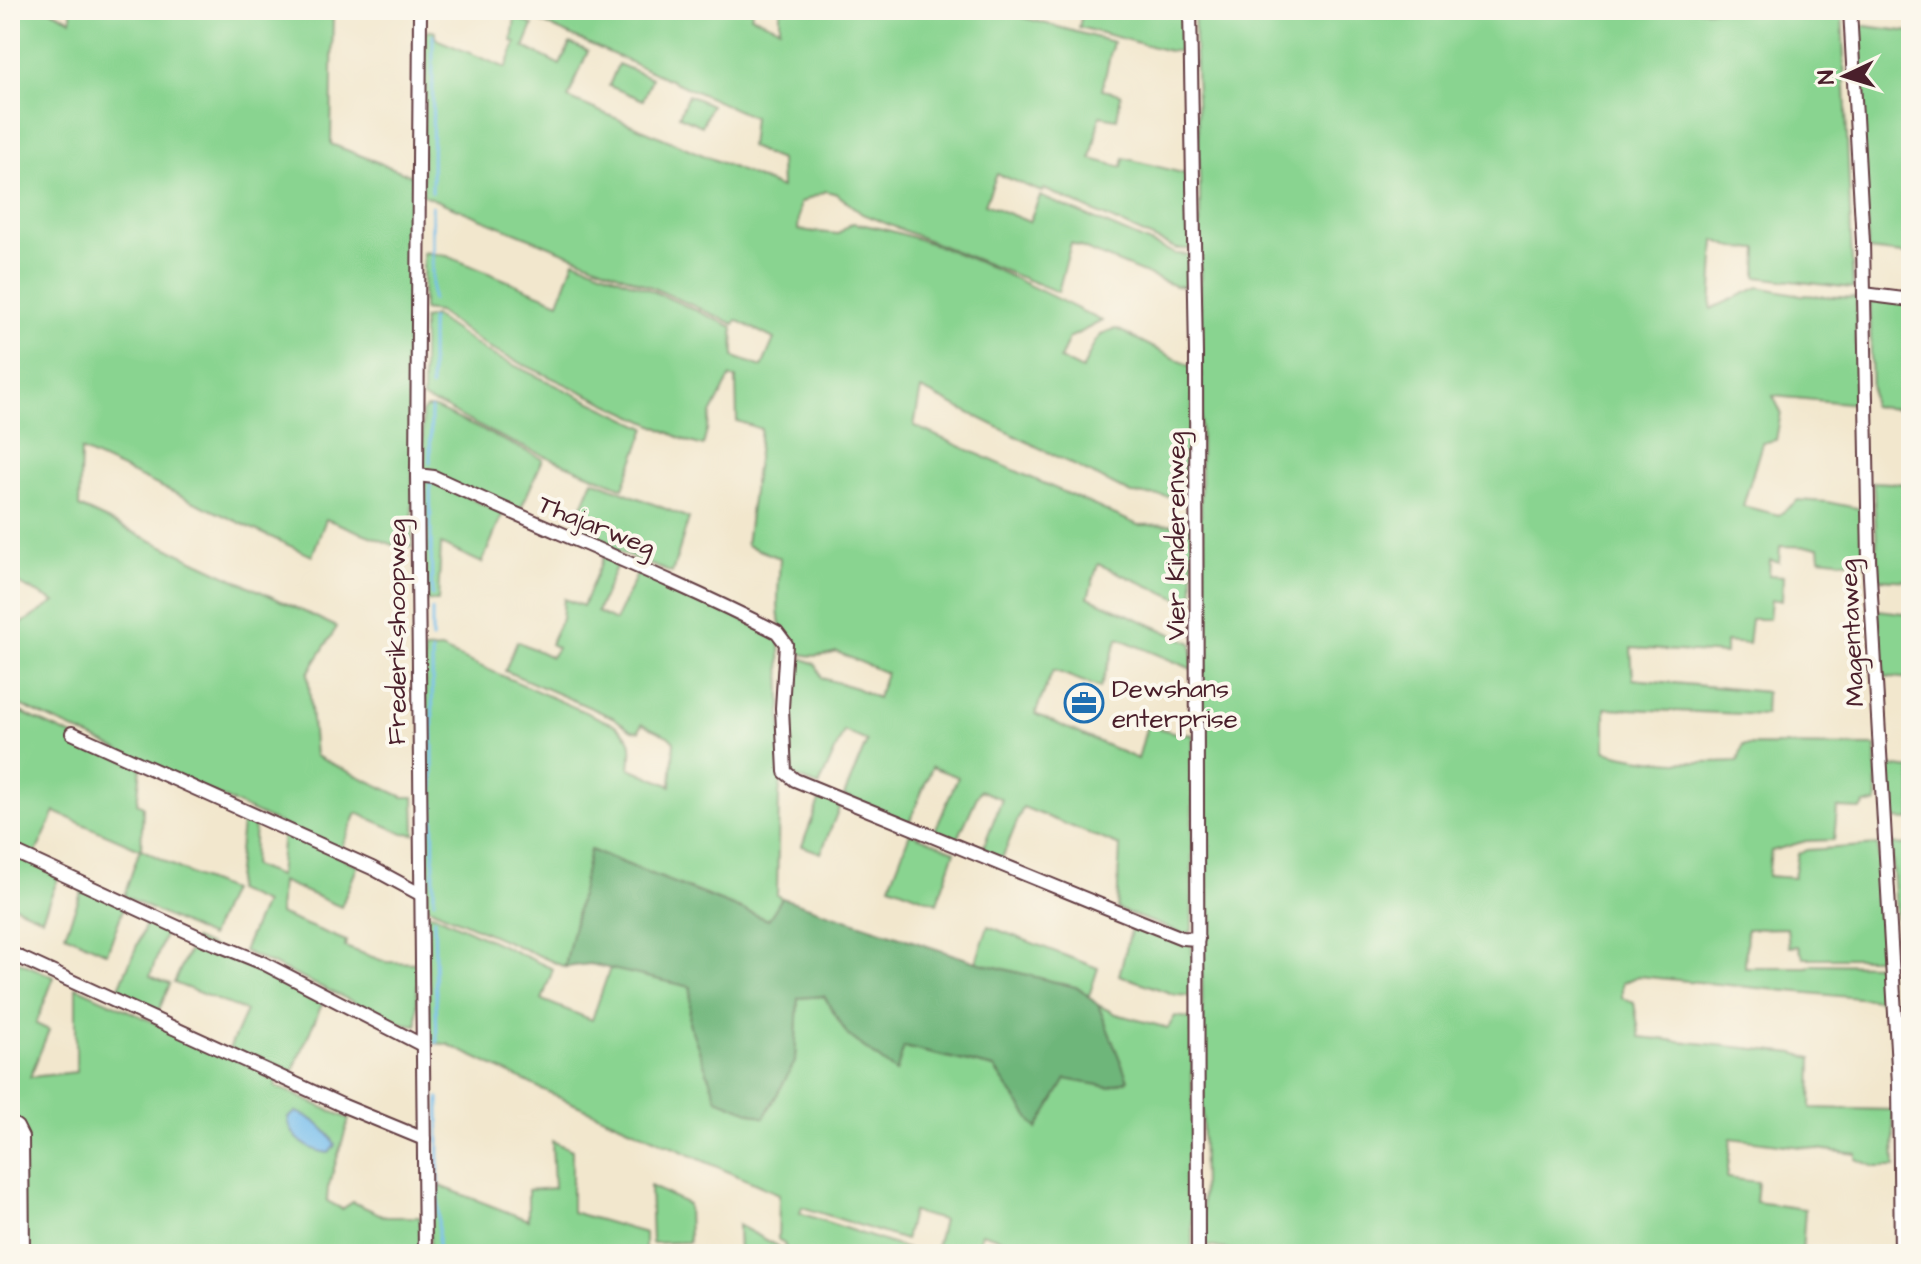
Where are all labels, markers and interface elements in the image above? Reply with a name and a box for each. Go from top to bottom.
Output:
north arrow [1805,36,1885,116]
text: N [1811,69,1842,85]
street label: Vier Kinderenweg [1158,431,1196,641]
street label: Thajarweg [532,486,660,568]
street label: Frederikshoopweg [379,519,417,745]
street label: Magentaweg [1830,558,1876,708]
place label: Dewshans enterprise [1112,671,1238,737]
office icon: Dewshans enterprise [1063,682,1105,724]

